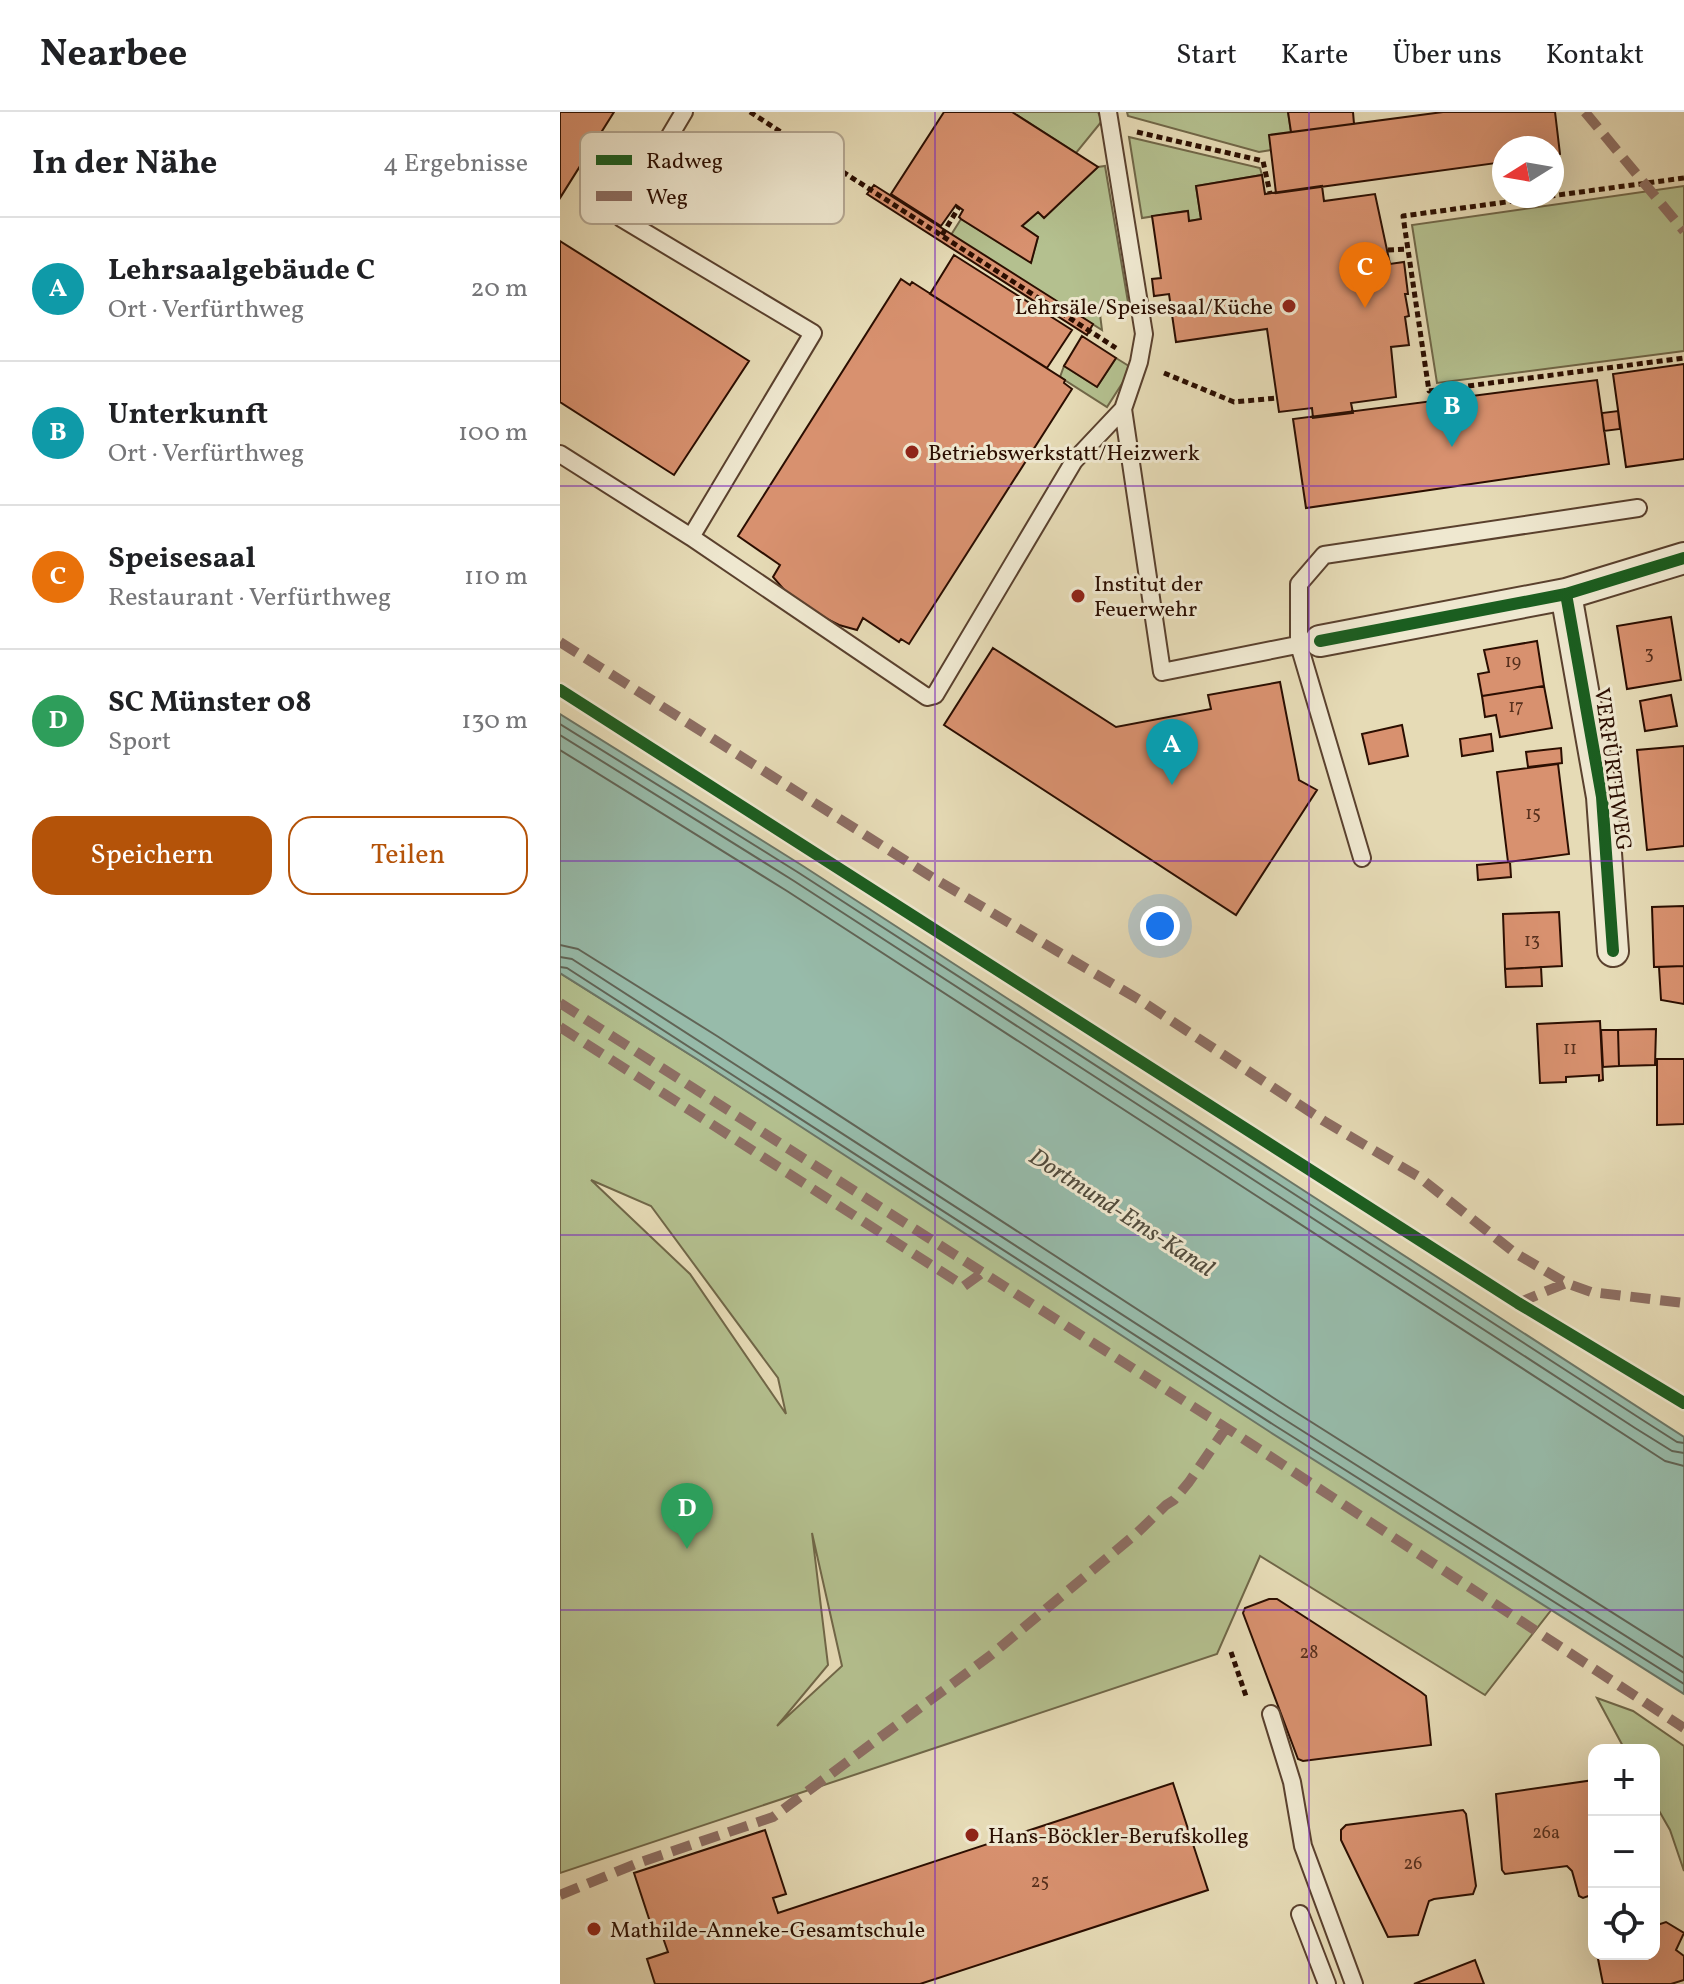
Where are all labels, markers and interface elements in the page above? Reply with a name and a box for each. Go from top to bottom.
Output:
text: Nearbee [40,29,187,82]
text: Start [1176,36,1237,75]
text: Karte [1281,36,1348,75]
text: Über uns [1392,36,1502,75]
text: Kontakt [1546,36,1644,75]
legend [580,132,844,224]
north arrow [1492,136,1564,208]
text: In der Nähe [32,141,217,188]
text: 4 Ergebnisse [383,146,528,182]
text: Radweg [646,147,723,178]
text: Weg [646,183,688,214]
pin: C [1339,242,1391,308]
text: Lehrsaalgebäude C [108,250,375,292]
text: A [49,271,67,307]
text: 20 m [470,271,528,307]
text: Ort · Verfürthweg [108,292,304,328]
place label: Lehrsäle/Speisesaal/Küche [1015,293,1273,324]
marker: Lehrsäle/Speisesaal/Küche [1280,297,1298,315]
pin: B [1426,381,1478,447]
text: Unterkunft [108,394,268,436]
text: B [49,415,67,451]
text: 100 m [458,415,528,451]
text: Ort · Verfürthweg [108,436,304,472]
place label: Betriebswerkstatt/Heizwerk [928,439,1200,470]
marker: Betriebswerkstatt/Heizwerk [903,443,921,461]
text: Speisesaal [108,538,256,580]
text: C [50,559,66,595]
text: 110 m [464,559,528,595]
place label: Institut der Feuerwehr [1094,570,1203,626]
text: Restaurant · Verfürthweg [108,580,391,616]
marker: Institut der Feuerwehr [1069,587,1087,605]
house number: 3 [1644,642,1654,667]
house number: 19 [1505,650,1521,675]
text: SC Münster 08 [108,682,312,724]
street label: VERFÜRTHWEG [1585,686,1638,853]
house number: 17 [1508,695,1524,720]
text: D [48,703,68,739]
text: 130 m [461,703,528,739]
pin: A [1146,719,1198,785]
text: Sport [108,724,171,760]
house number: 15 [1525,802,1541,827]
button: Speichern [32,816,272,895]
button: Teilen [288,816,528,895]
your location [1140,906,1180,946]
house number: 13 [1524,929,1540,954]
house number: 11 [1563,1037,1577,1062]
water label: Dortmund-Ems-Kanal [1021,1141,1220,1287]
pin: D [661,1483,713,1549]
house number: 28 [1300,1641,1318,1666]
map controls [1588,1744,1660,1960]
button: + [1588,1744,1660,1816]
button: − [1588,1816,1660,1888]
house number: 26a [1532,1821,1560,1846]
place label: Hans-Böckler-Berufskolleg [988,1822,1249,1853]
marker: Hans-Böckler-Berufskolleg [963,1826,981,1844]
house number: 26 [1404,1852,1422,1877]
house number: 25 [1031,1870,1049,1895]
button: locate [1588,1888,1660,1960]
place label: Mathilde-Anneke-Gesamtschule [610,1916,925,1947]
marker: Mathilde-Anneke-Gesamtschule [585,1920,603,1938]

